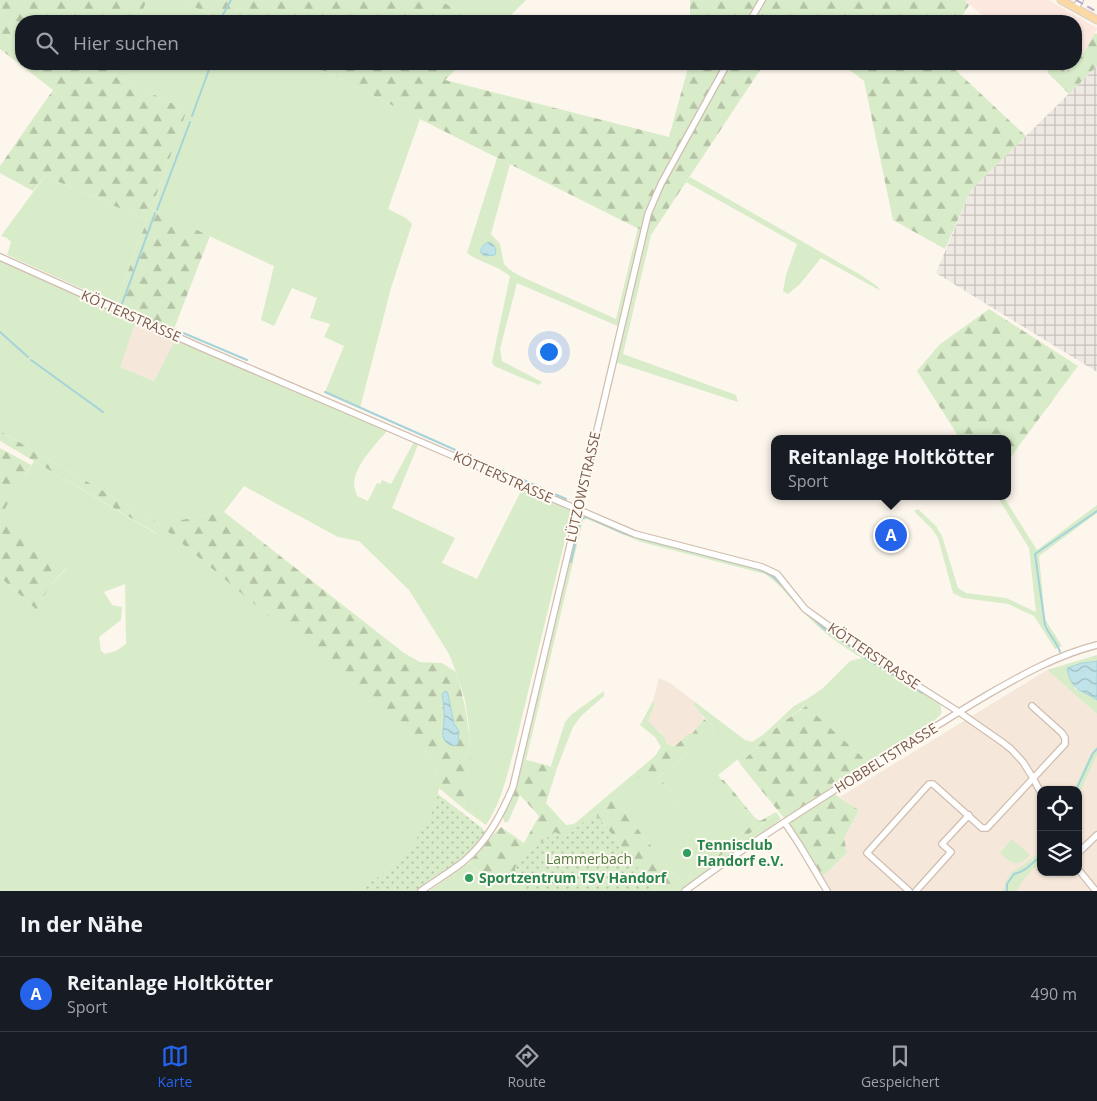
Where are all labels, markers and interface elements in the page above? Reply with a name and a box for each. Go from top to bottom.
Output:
search box [15,15,1082,70]
icon: search [33,29,61,57]
text: Hier suchen [73,30,179,56]
street label: KÖTTERSTRASSE [78,285,184,346]
your location [536,339,562,365]
street label: LÜTZOWSTRASSE [561,430,604,544]
popup [771,435,1011,500]
text: Reitanlage Holtkötter [788,444,994,470]
street label: KÖTTERSTRASSE [450,446,556,507]
text: Sport [788,470,828,492]
pin: A [875,516,907,554]
street label: KÖTTERSTRASSE [824,618,924,693]
street label: HOBBELTSTRASSE [831,718,941,797]
map controls [1037,786,1082,876]
button: locate [1037,786,1082,831]
button: layers [1037,831,1082,876]
place label: Tennisclub Handorf e.V. [697,835,784,870]
marker: Tennisclub Handorf e.V. [681,847,693,859]
park label: Lammerbach [546,849,632,868]
place label: Sportzentrum TSV Handorf [479,868,668,887]
marker: Sportzentrum TSV Handorf [463,872,475,884]
text: In der Nähe [20,910,143,938]
text: Reitanlage Holtkötter [67,970,273,996]
text: A [30,983,42,1005]
text: 490 m [1031,983,1077,1005]
text: Sport [67,996,107,1018]
tab: Karte [158,1042,192,1091]
tab: Route [507,1042,546,1091]
tab: Gespeichert [861,1042,939,1091]

